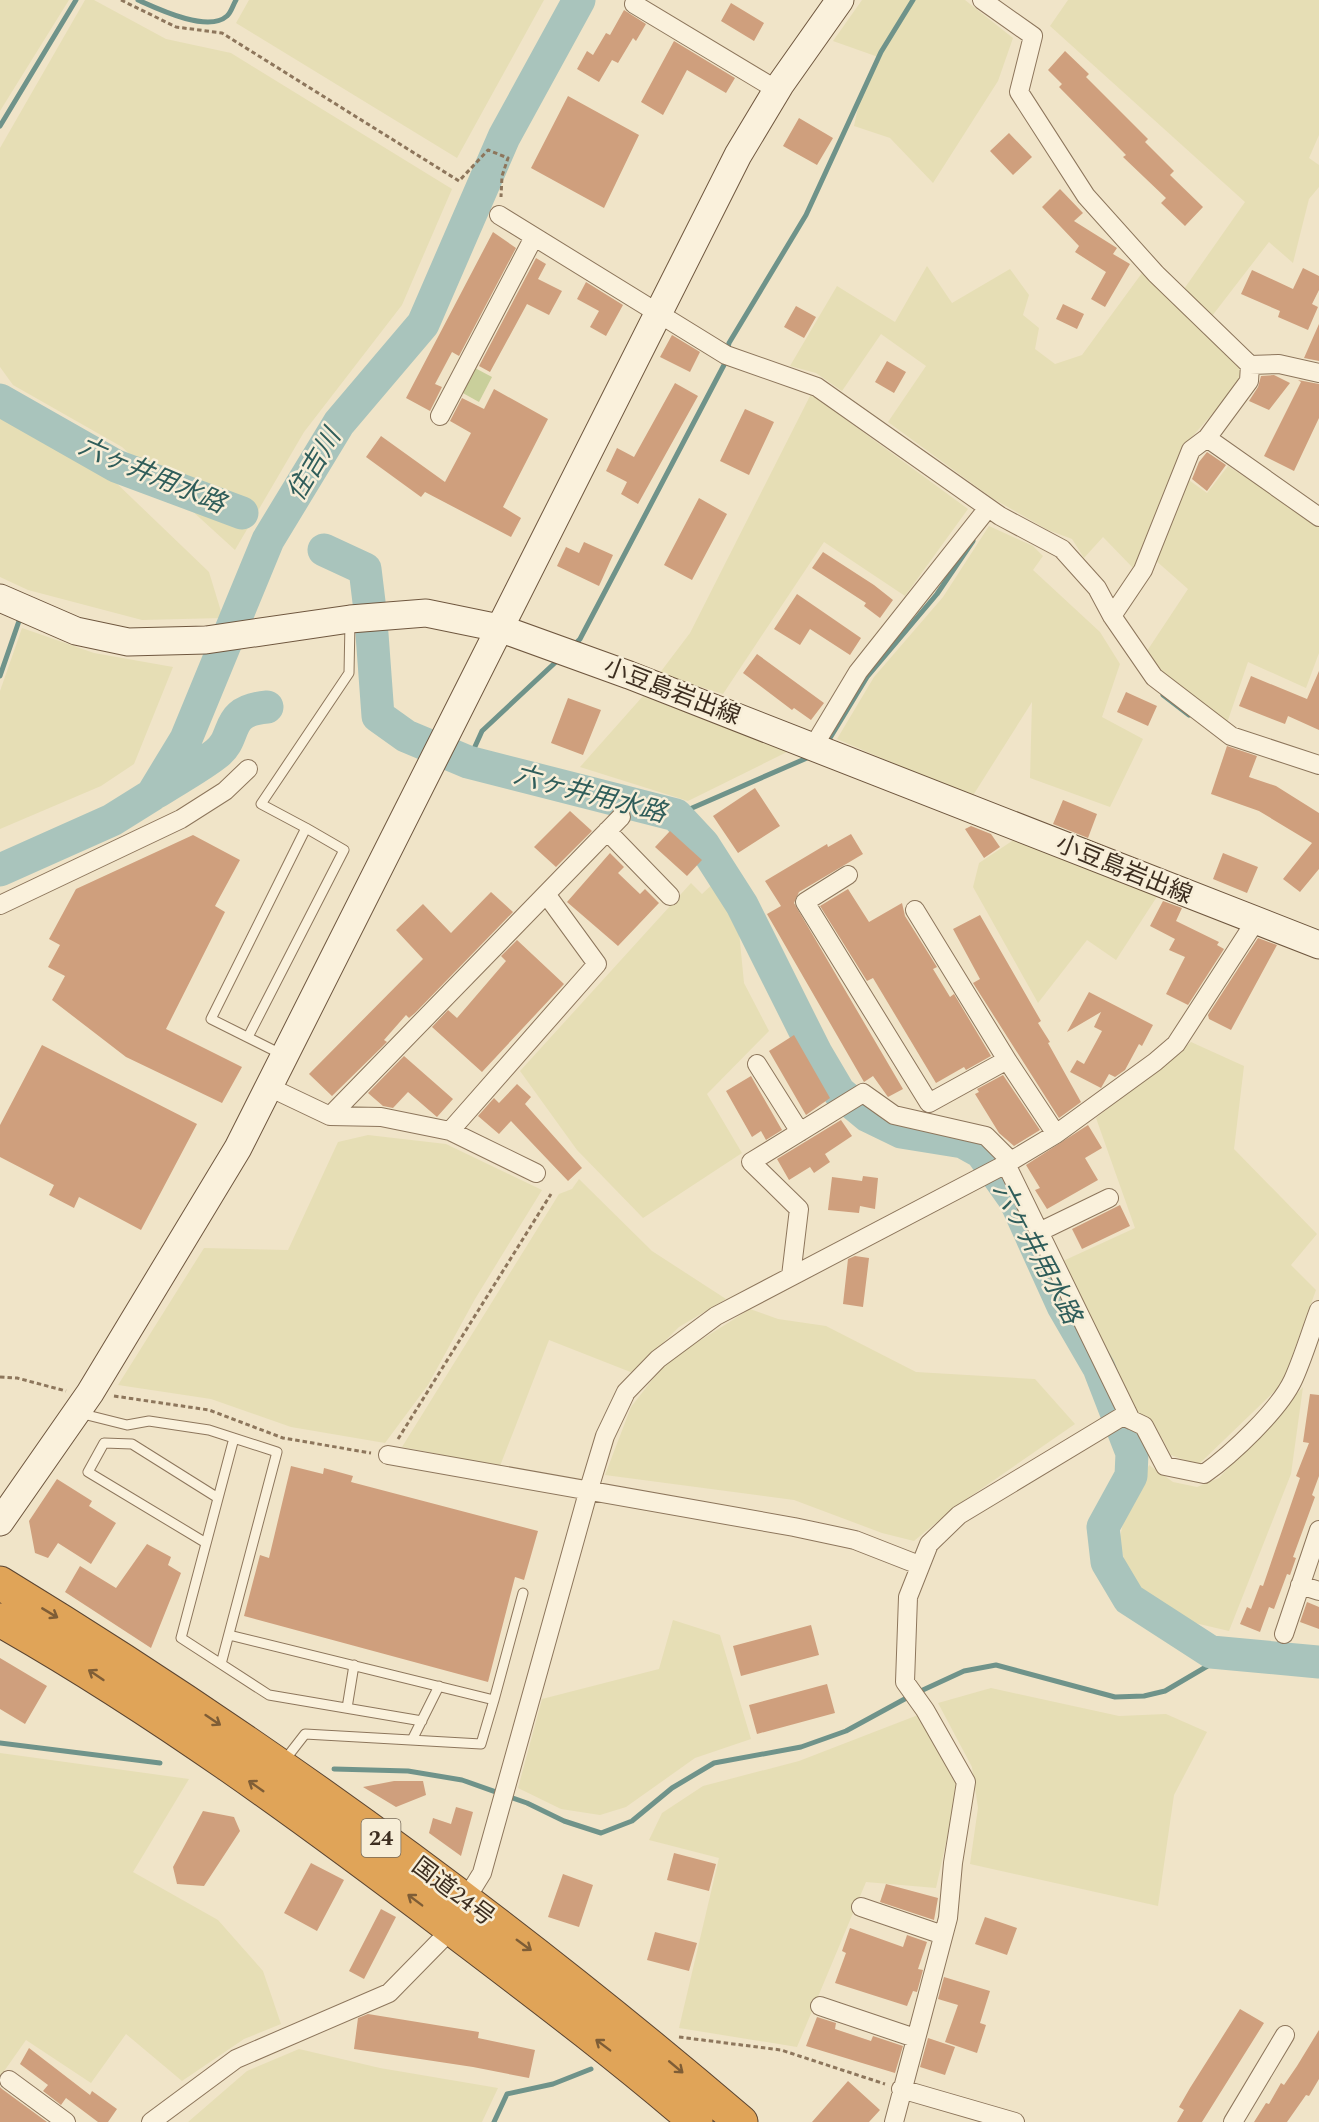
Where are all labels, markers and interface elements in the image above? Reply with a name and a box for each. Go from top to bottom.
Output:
water label: 住吉川 [277,419,353,509]
water label: 六ヶ井用水路 [72,426,233,525]
street label: 小豆島岩出線 [598,649,746,735]
water label: 六ヶ井用水路 [509,754,672,834]
street label: 小豆島岩出線 [1050,826,1198,914]
water label: 六ヶ井用水路 [983,1175,1092,1333]
one-way arrow [41,1608,58,1620]
one-way arrow [88,1669,105,1681]
one-way arrow [204,1714,221,1726]
one-way arrow [249,1780,265,1792]
road number: 24 [362,1819,400,1857]
street label: 国道24号 [404,1849,502,1935]
one-way arrow [407,1894,423,1907]
one-way arrow [516,1939,532,1951]
one-way arrow [595,2038,611,2051]
one-way arrow [668,2060,683,2074]

